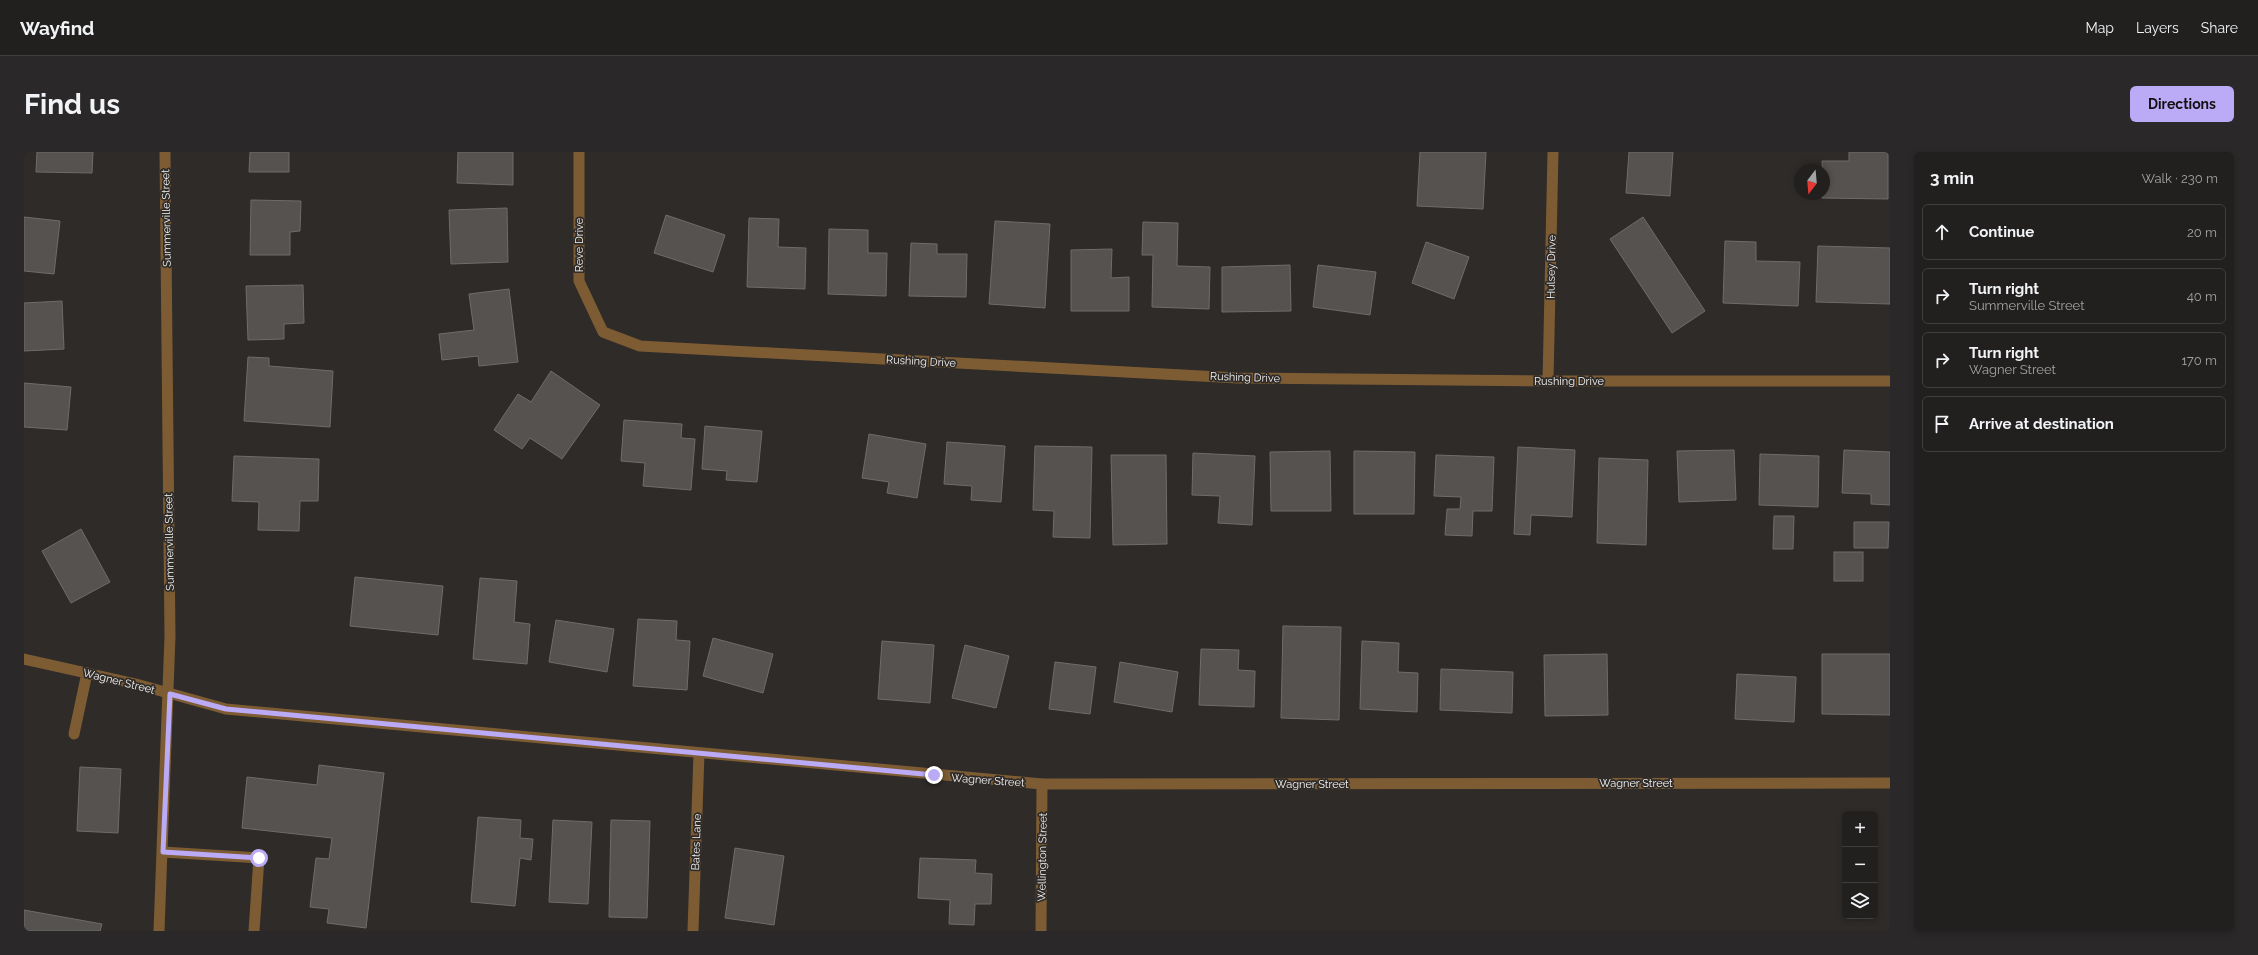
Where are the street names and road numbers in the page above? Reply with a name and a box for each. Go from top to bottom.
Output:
street label: Summerville Street [159,169,174,267]
street label: Reve Drive [573,217,586,272]
street label: Hulsey Drive [1544,234,1559,299]
street label: Rushing Drive [886,353,957,370]
street label: Rushing Drive [1210,370,1281,385]
street label: Rushing Drive [1534,375,1605,388]
street label: Summerville Street [162,493,177,591]
street label: Wagner Street [82,666,156,697]
street label: Wagner Street [951,771,1025,790]
street label: Wagner Street [1599,777,1673,790]
street label: Wagner Street [1275,778,1349,791]
street label: Wellington Street [1035,812,1050,901]
street label: Bates Lane [689,813,704,871]

